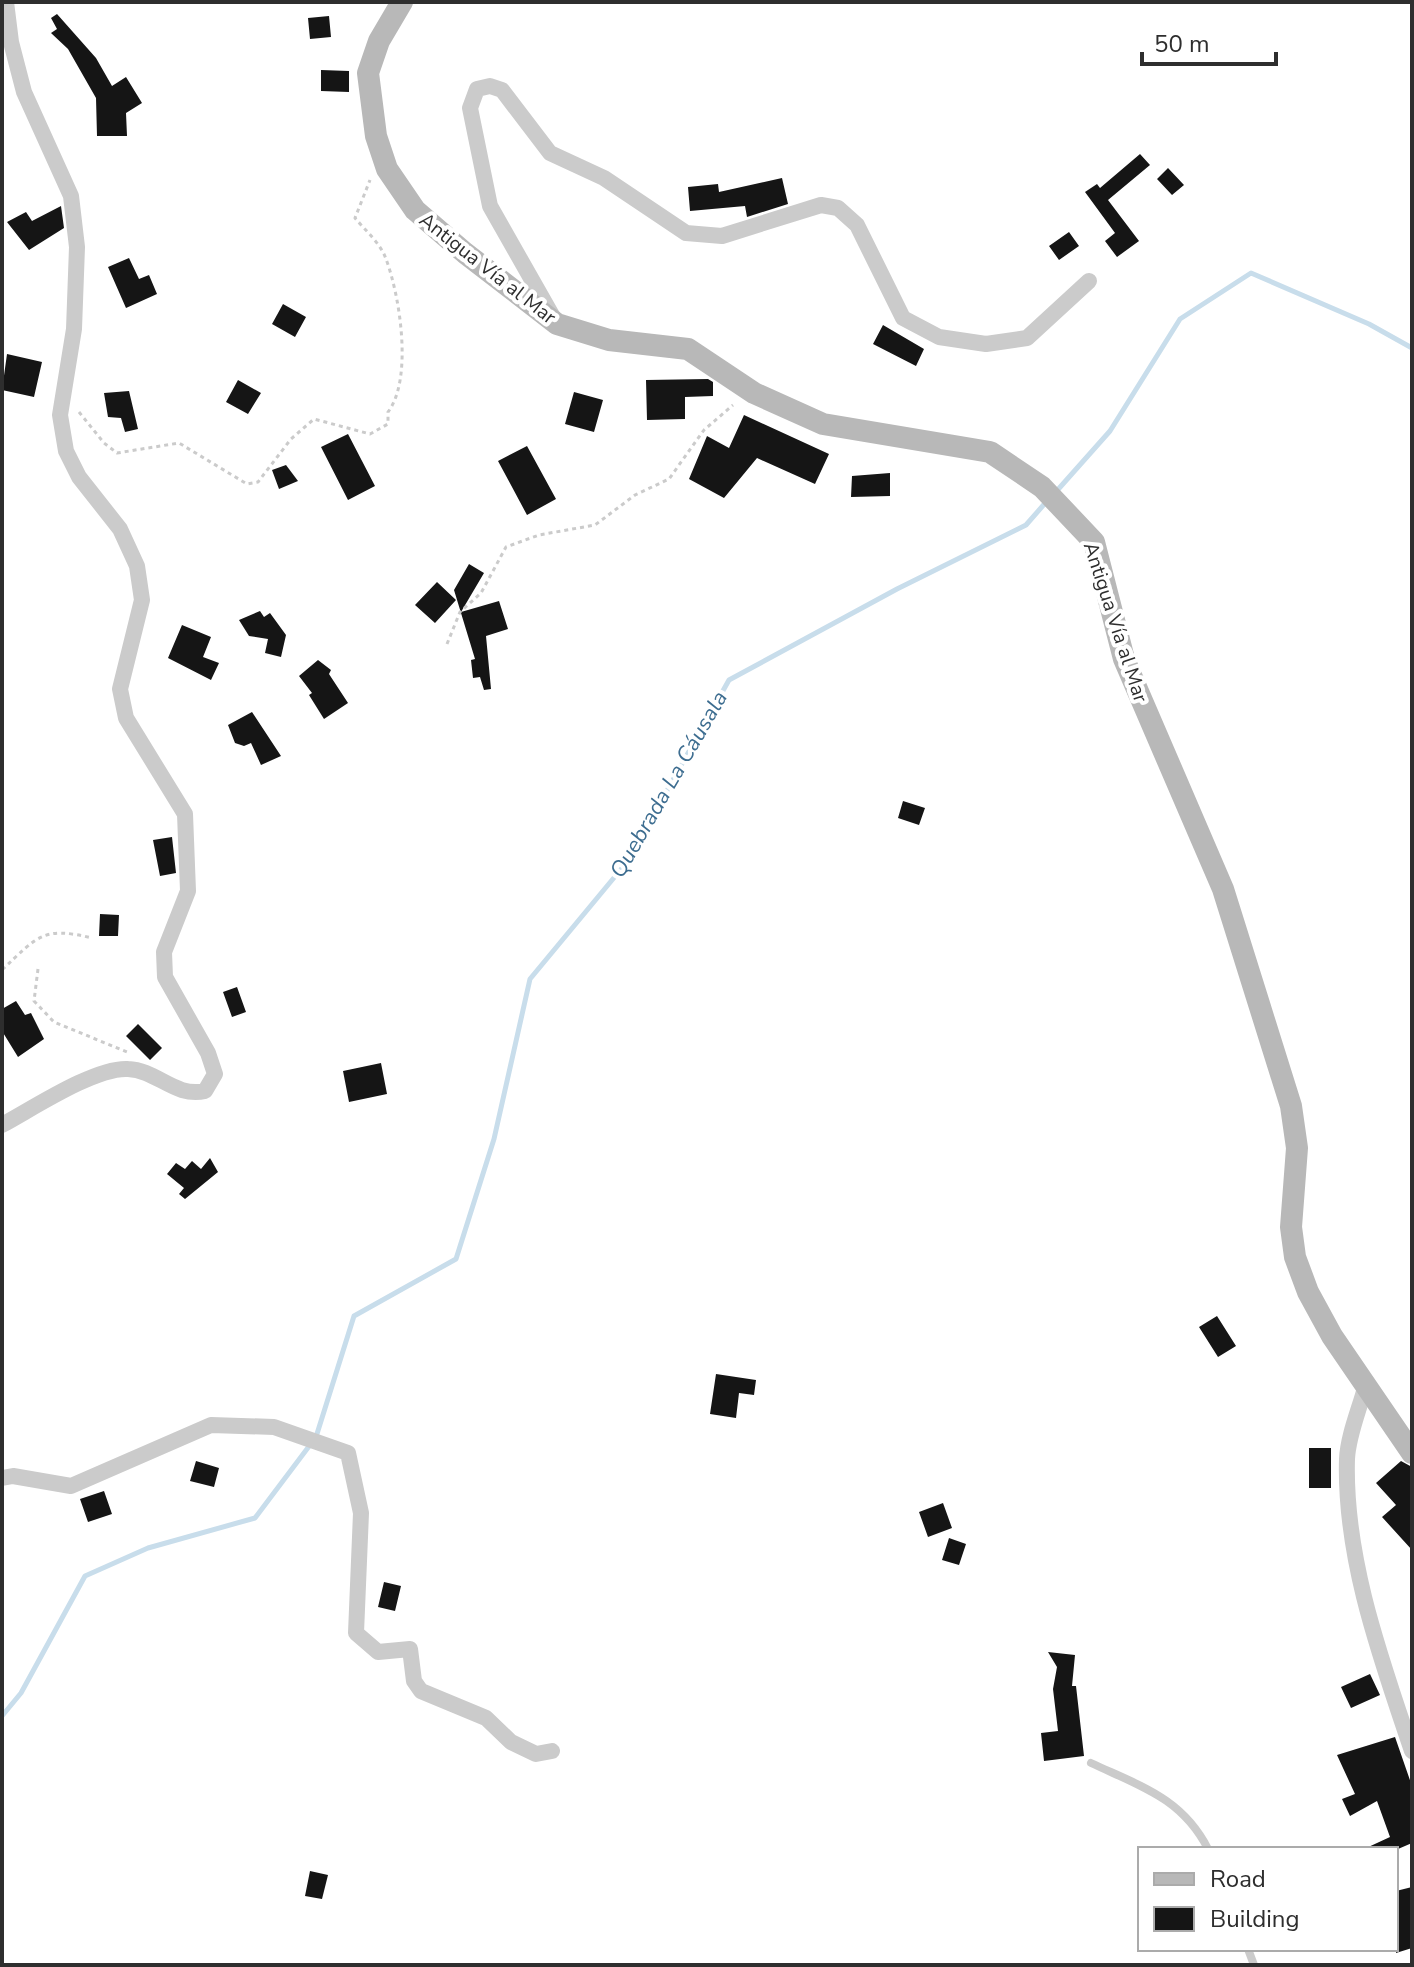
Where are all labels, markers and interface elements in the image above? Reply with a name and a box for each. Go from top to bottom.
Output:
scale bar [1142,16,1276,66]
text: 50 m [1154,28,1210,60]
street label: Antigua Vía al Mar [414,206,562,330]
street label: Antigua Vía al Mar [1077,539,1154,706]
water label: Quebrada La Cáusala [603,685,735,884]
legend [1138,1847,1398,1951]
text: Road [1210,1863,1266,1895]
text: Building [1210,1903,1300,1935]

